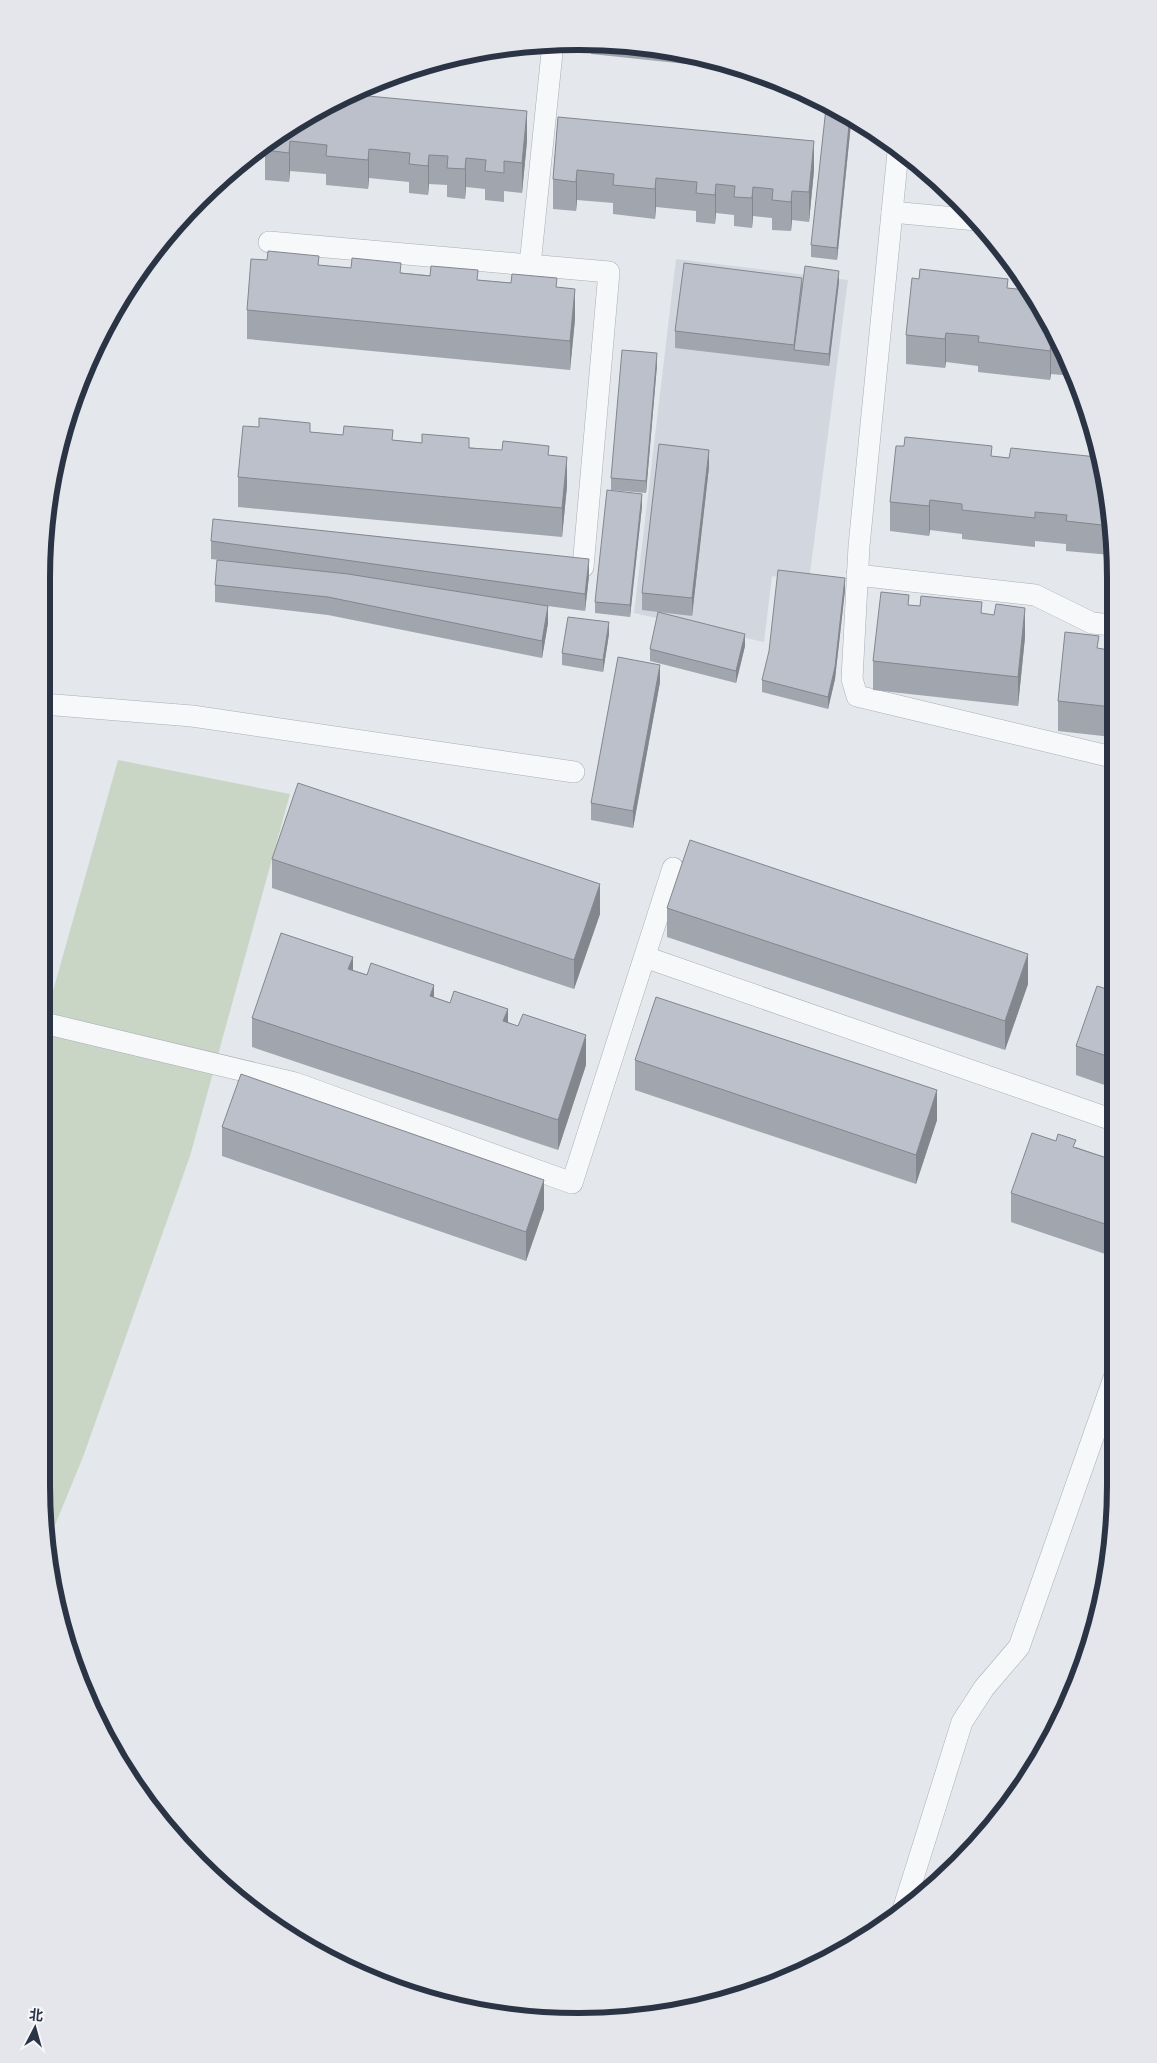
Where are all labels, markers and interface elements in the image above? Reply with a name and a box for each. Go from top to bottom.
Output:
north arrow [10,2003,60,2053]
text: 北 [28,2006,44,2025]

